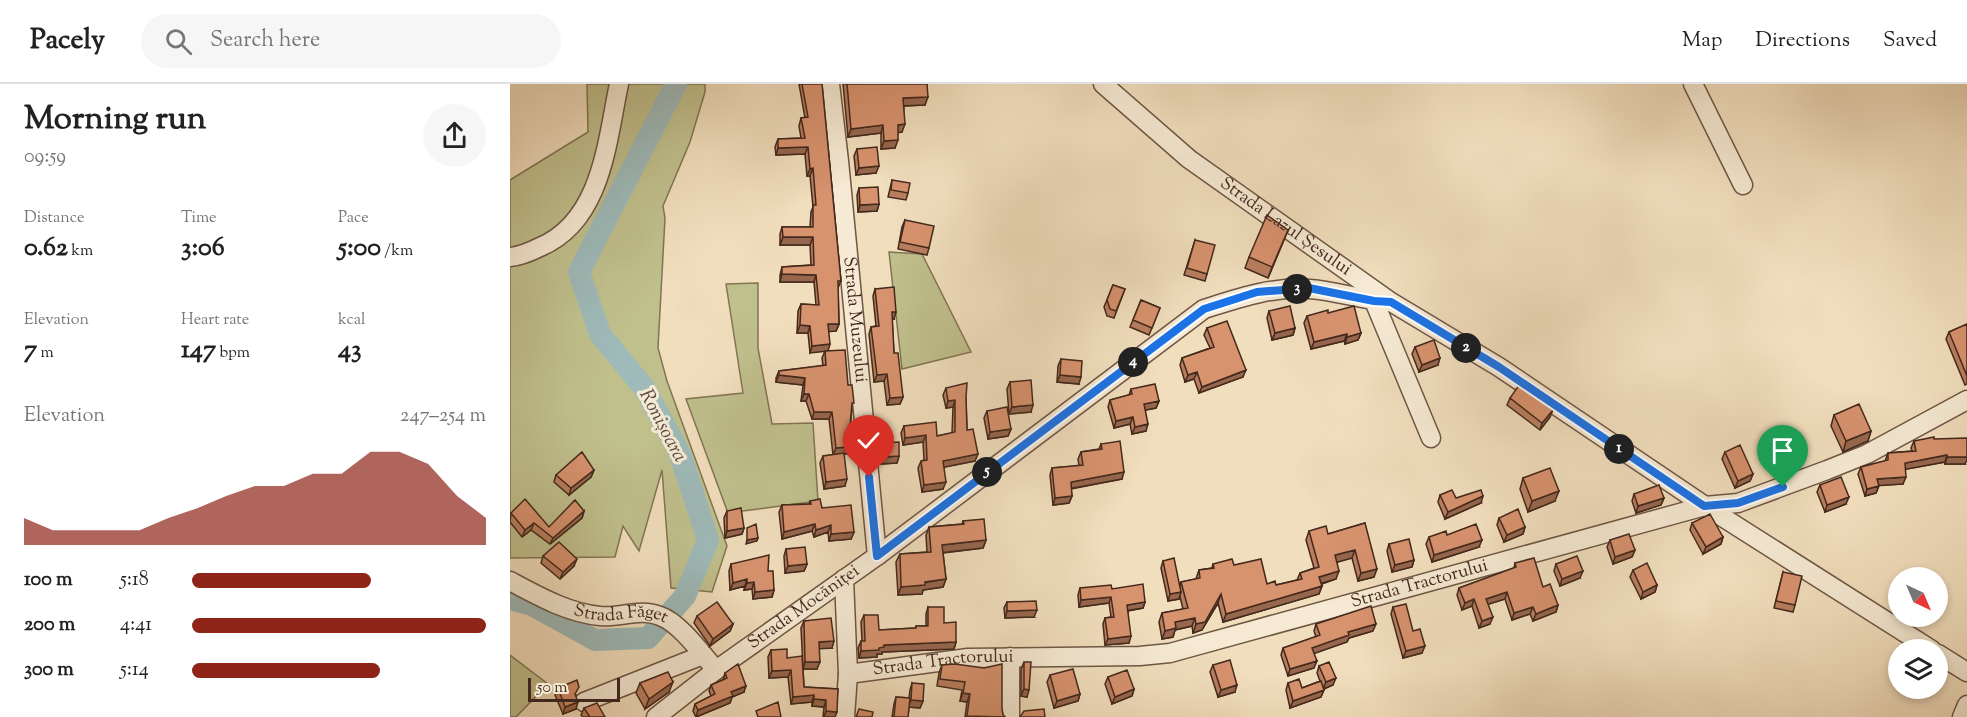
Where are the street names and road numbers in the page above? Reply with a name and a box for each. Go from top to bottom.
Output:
street label: Strada Lazul Șesului [1214,171,1356,283]
street label: Strada Muzeului [835,255,873,384]
street label: Strada Tractorului [1348,553,1491,616]
street label: Strada Mocăniței [743,559,865,656]
street label: Strada Făget [570,598,673,631]
street label: Strada Tractorului [871,644,1014,684]

